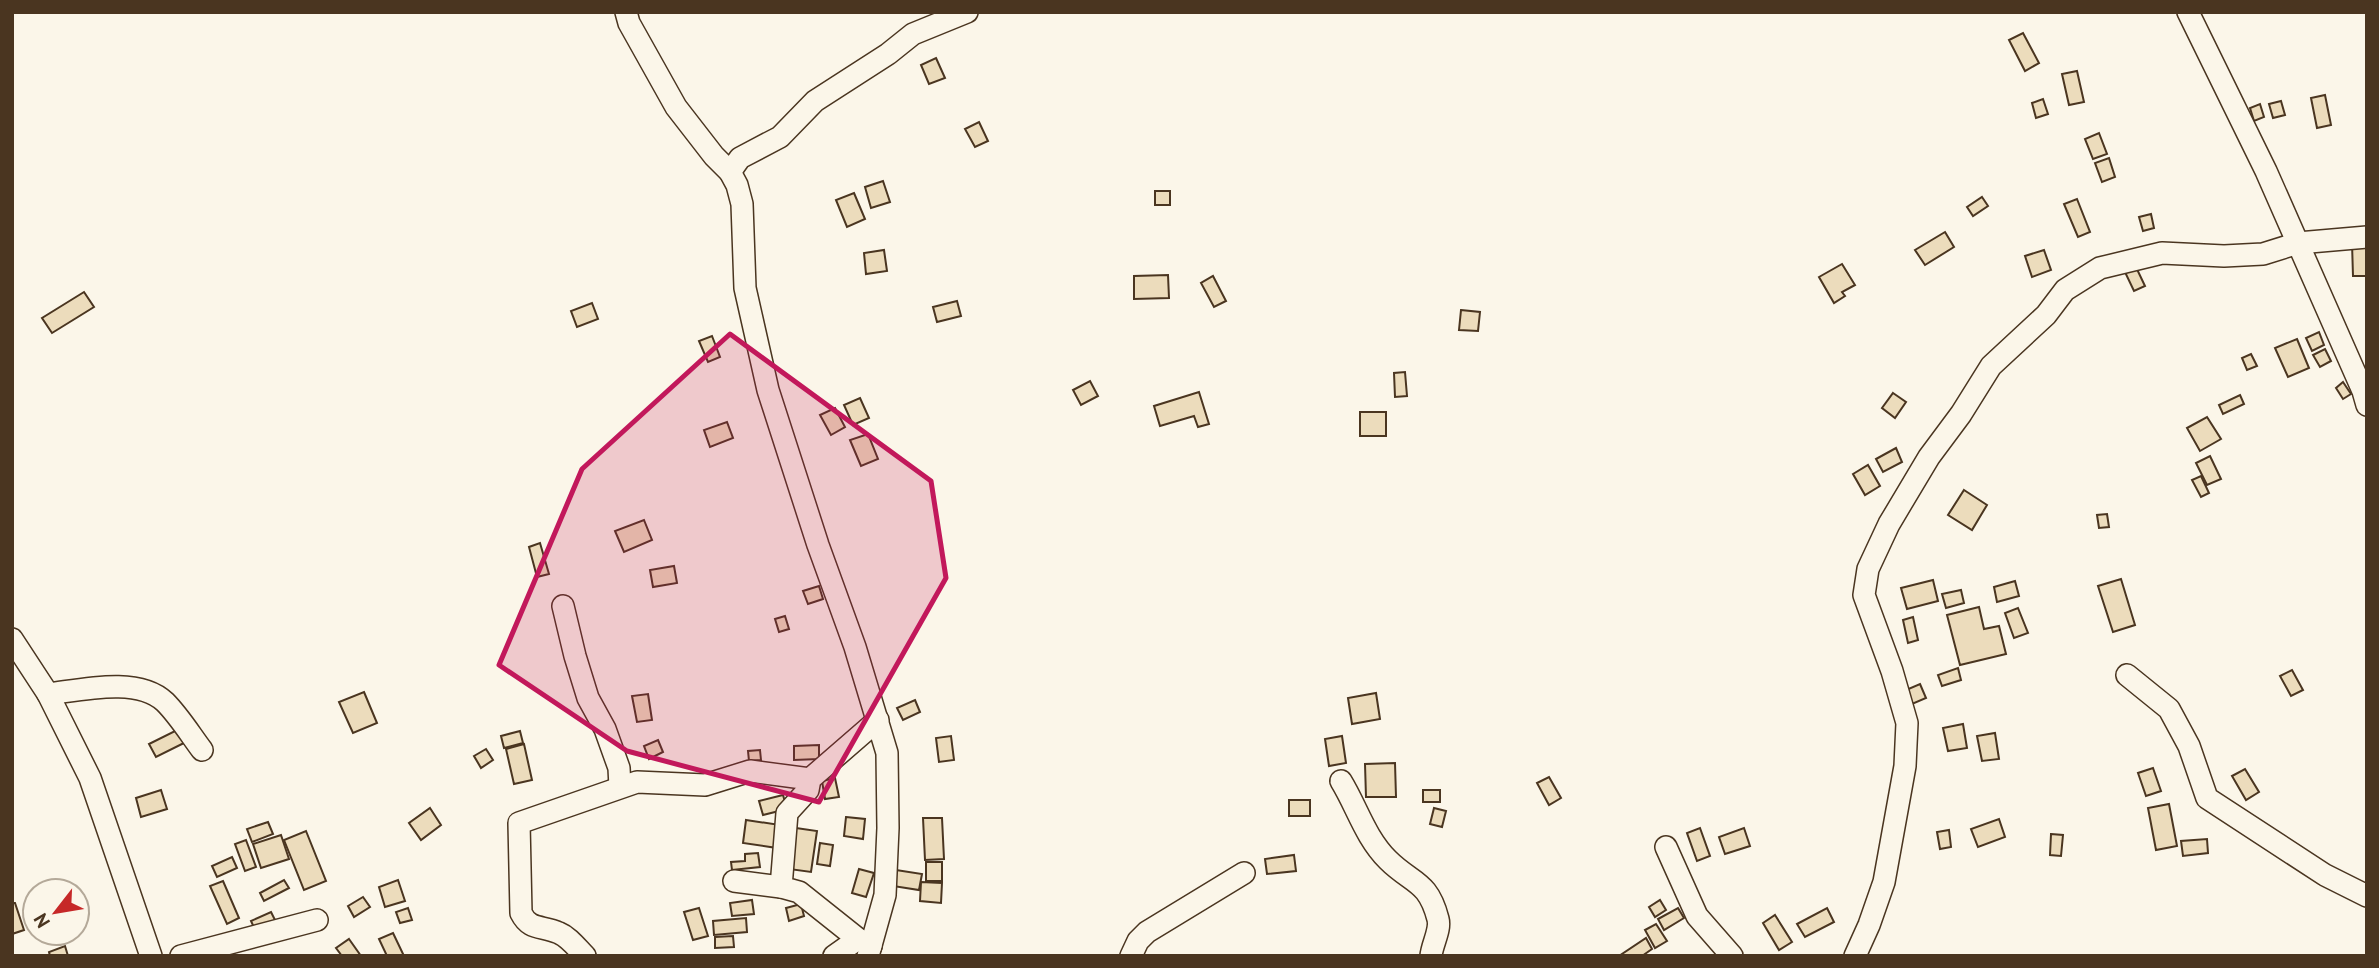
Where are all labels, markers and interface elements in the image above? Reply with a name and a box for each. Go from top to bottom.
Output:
north arrow [21,877,91,947]
text: N [28,909,55,932]

